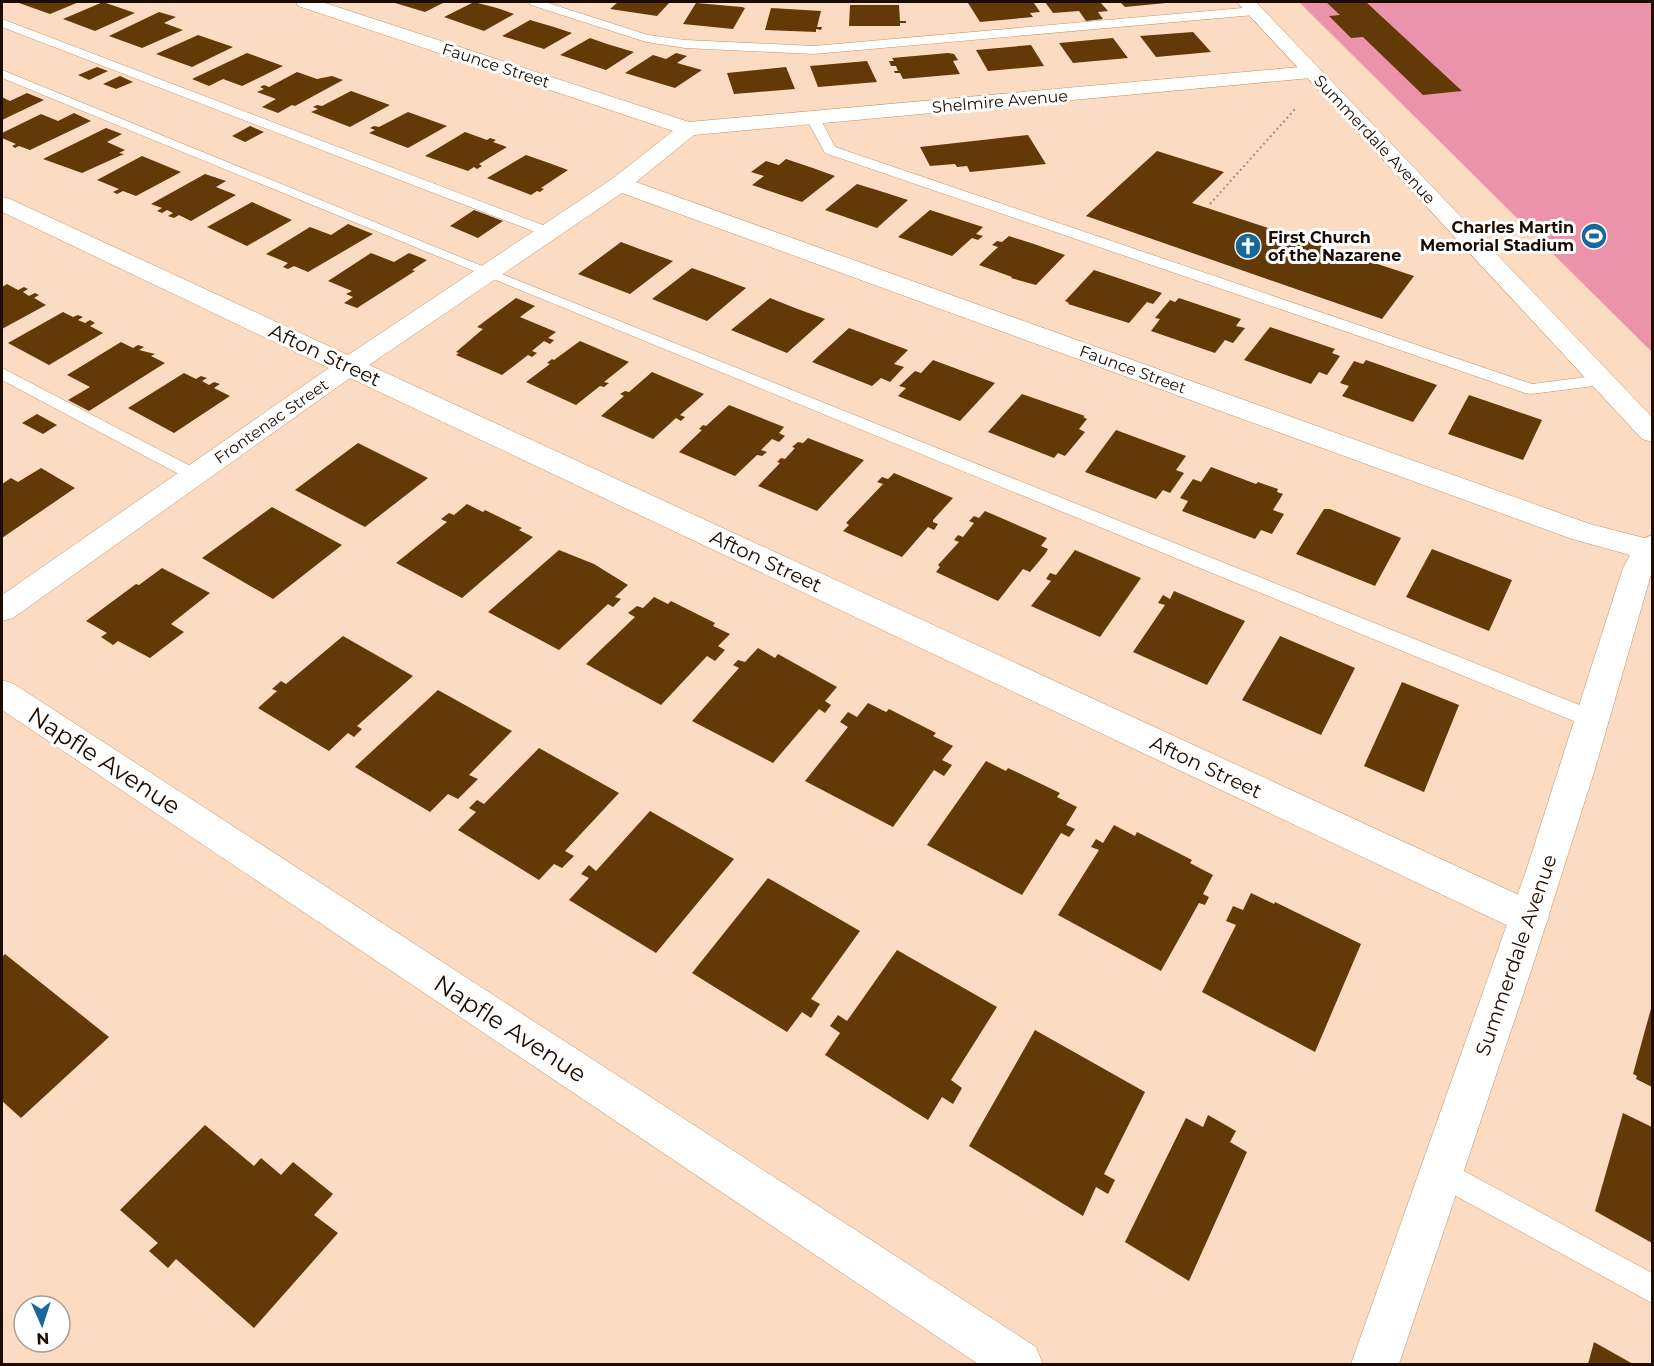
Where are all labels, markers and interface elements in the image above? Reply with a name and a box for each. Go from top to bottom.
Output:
street label: Faunce Street [440,39,552,92]
street label: Summerdale Avenue [1310,71,1439,208]
street label: Shelmire Avenue [931,86,1069,117]
place label: Charles Martin Memorial Stadium [1420,218,1574,255]
sports icon: Charles Martin Memorial Stadium [1579,221,1609,251]
place label: First Church of the Nazarene [1268,228,1401,265]
church icon: First Church of the Nazarene [1233,231,1263,261]
street label: Afton Street [265,319,385,391]
street label: Faunce Street [1077,341,1189,398]
street label: Frontenac Street [211,375,332,468]
street label: Afton Street [706,525,826,597]
street label: Napfle Avenue [23,701,186,821]
street label: Afton Street [1146,731,1266,803]
street label: Summerdale Avenue [1470,851,1562,1059]
street label: Napfle Avenue [429,969,592,1089]
north arrow [12,1294,72,1354]
text: N [36,1329,50,1348]

